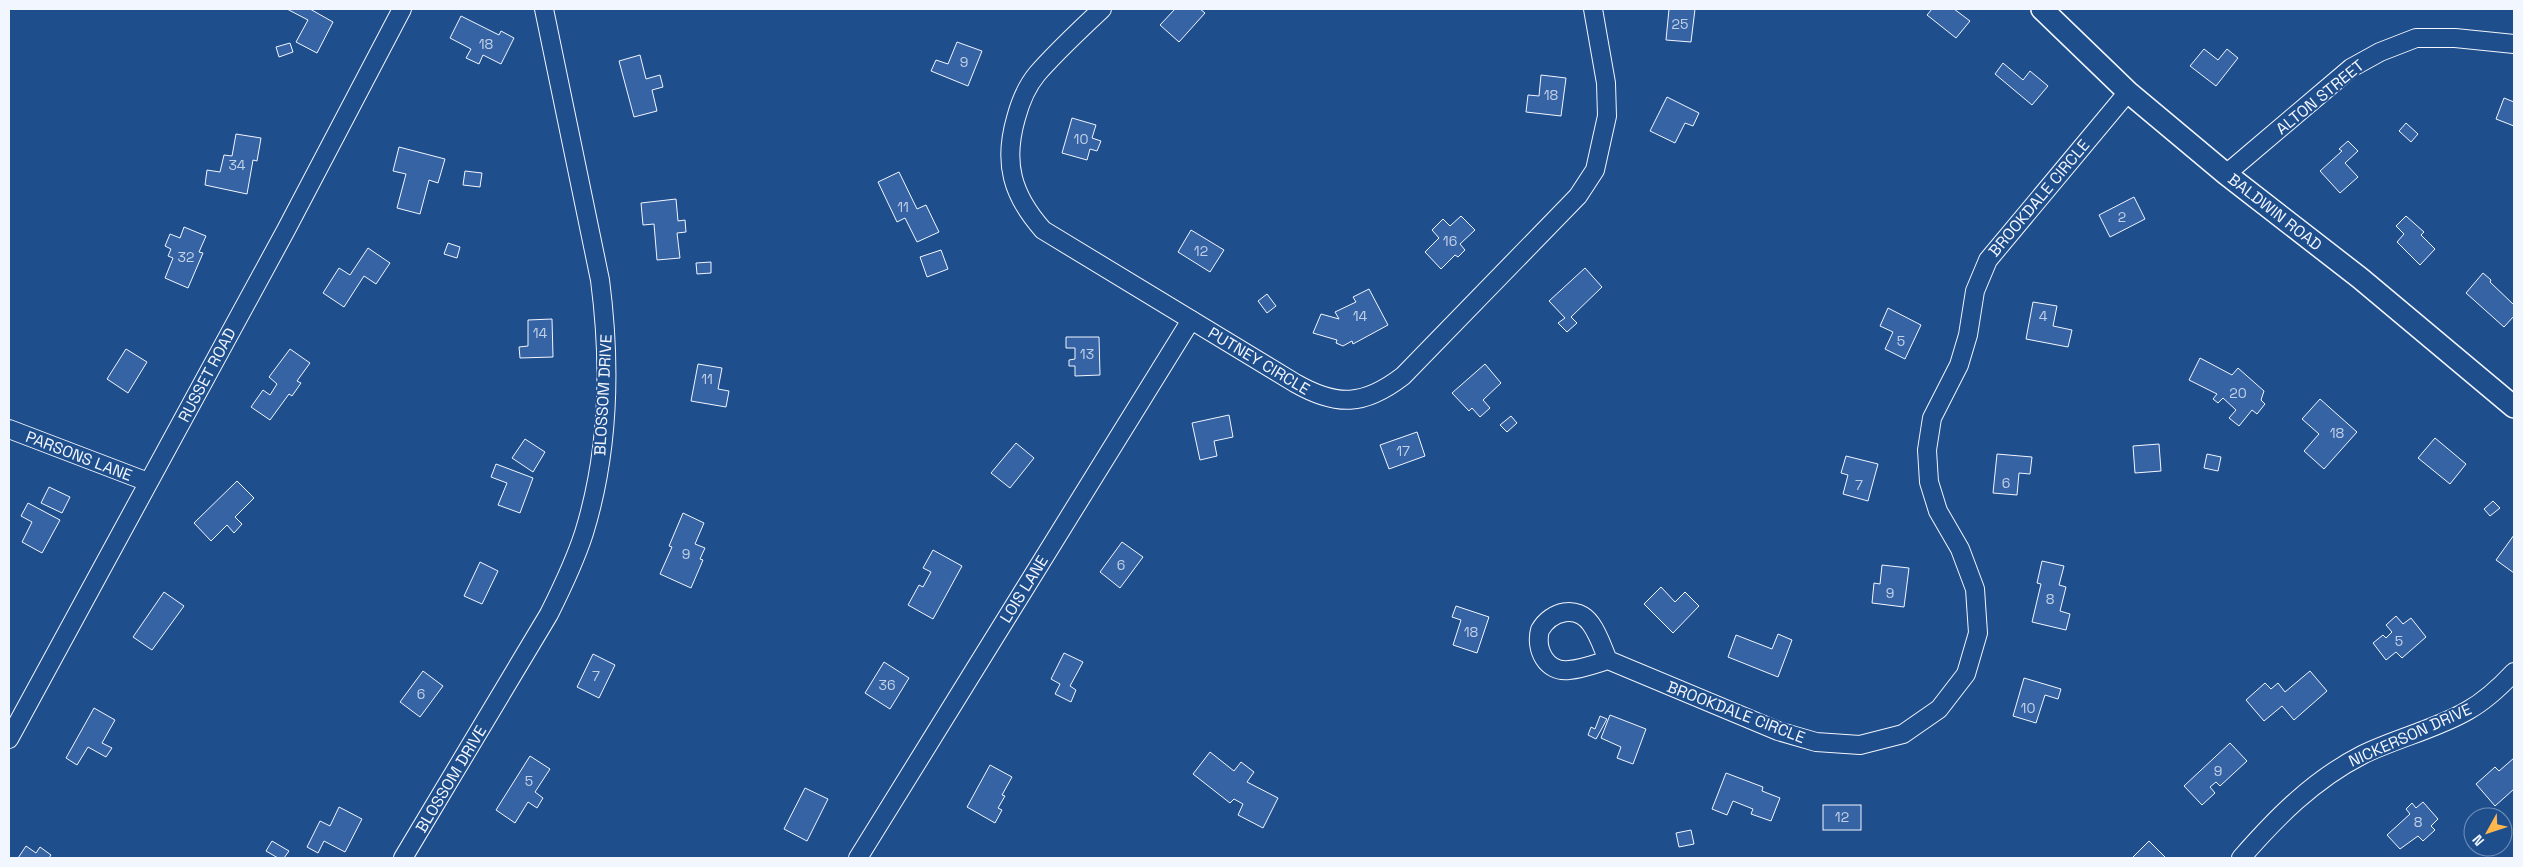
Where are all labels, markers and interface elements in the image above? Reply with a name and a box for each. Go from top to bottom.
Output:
house number: 25 [1672,15,1688,33]
house number: 18 [479,35,494,53]
house number: 9 [960,53,968,71]
street label: ALTON STREET [2271,55,2369,139]
house number: 18 [1544,86,1559,104]
house number: 10 [1074,130,1088,148]
street label: BROOKDALE CIRCLE [1984,135,2094,261]
house number: 34 [228,156,246,174]
street label: BALDWIN ROAD [2224,169,2326,255]
house number: 11 [897,198,909,216]
house number: 2 [2118,208,2126,226]
house number: 16 [1443,232,1457,250]
house number: 12 [1194,242,1208,260]
house number: 32 [178,248,194,266]
house number: 14 [1353,307,1368,325]
house number: 4 [2039,307,2048,325]
street label: PUTNEY CIRCLE [1204,322,1314,400]
street label: RUSSET ROAD [173,324,241,426]
house number: 14 [533,324,548,342]
house number: 5 [1897,332,1905,350]
street label: BLOSSOM DRIVE [589,334,617,456]
house number: 13 [1080,345,1094,363]
house number: 11 [701,370,713,388]
house number: 20 [2229,384,2247,402]
house number: 18 [2330,424,2345,442]
street label: PARSONS LANE [23,426,135,486]
house number: 17 [1396,442,1410,460]
house number: 6 [2002,474,2010,492]
house number: 7 [1855,476,1863,494]
house number: 9 [682,545,690,563]
street label: LOIS LANE [995,551,1053,627]
house number: 6 [1117,556,1125,574]
house number: 9 [1886,584,1894,602]
house number: 8 [2046,590,2055,608]
house number: 18 [1464,623,1479,641]
house number: 5 [2395,632,2403,650]
house number: 7 [592,667,600,685]
house number: 36 [878,676,896,694]
street label: BROOKDALE CIRCLE [1664,676,1808,748]
house number: 6 [417,685,425,703]
street label: NICKERSON DRIVE [2345,698,2475,772]
house number: 10 [2021,699,2035,717]
street label: BLOSSOM DRIVE [411,722,491,836]
house number: 9 [2214,762,2222,780]
house number: 5 [525,772,533,790]
north arrow [2463,807,2513,857]
house number: 12 [1835,808,1849,826]
house number: 8 [2414,813,2423,831]
text: N [2468,831,2488,850]

